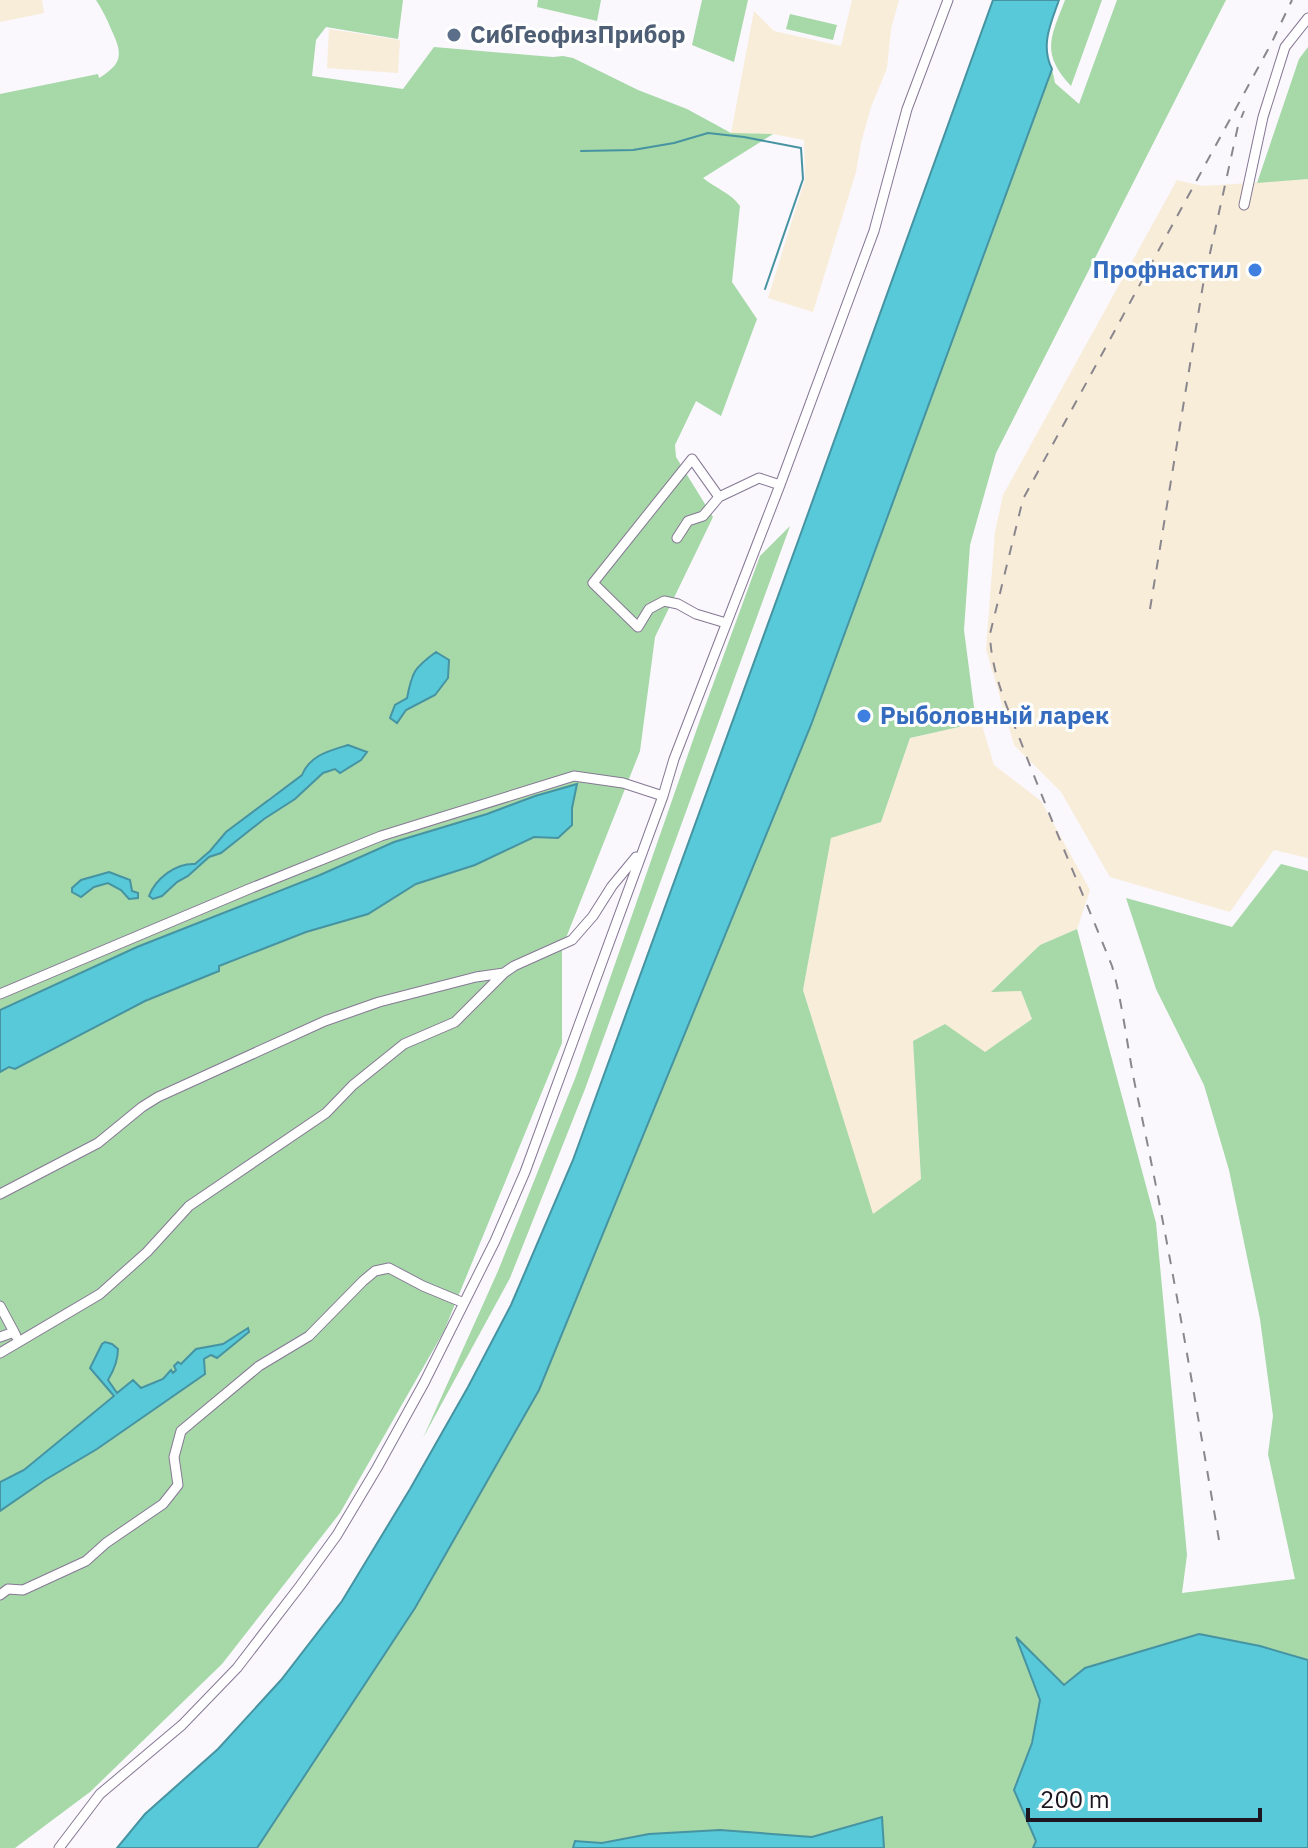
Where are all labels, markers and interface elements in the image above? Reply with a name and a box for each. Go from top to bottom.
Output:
place label: СибГеофизПрибор [470,18,686,50]
marker: СибГеофизПрибор [445,26,463,44]
place label: Профнастил [1092,253,1239,285]
marker: Профнастил [1246,261,1264,279]
place label: Рыболовный ларек [880,699,1109,731]
marker: Рыболовный ларек [855,707,873,725]
scale bar [1028,1772,1260,1822]
text: 200 m [1040,1783,1110,1815]

